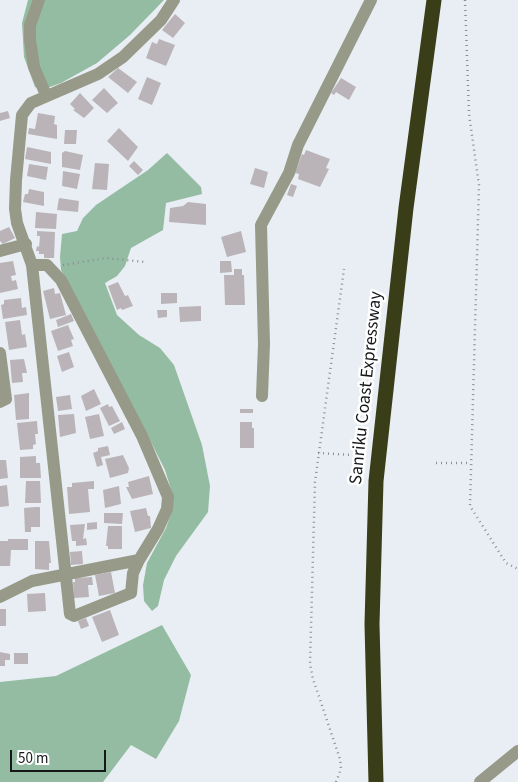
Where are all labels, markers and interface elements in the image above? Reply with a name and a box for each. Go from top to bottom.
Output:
street label: Sanriku Coast Expressway [346,290,388,486]
scale bar [12,740,109,772]
text: 50 m [18,748,48,769]

